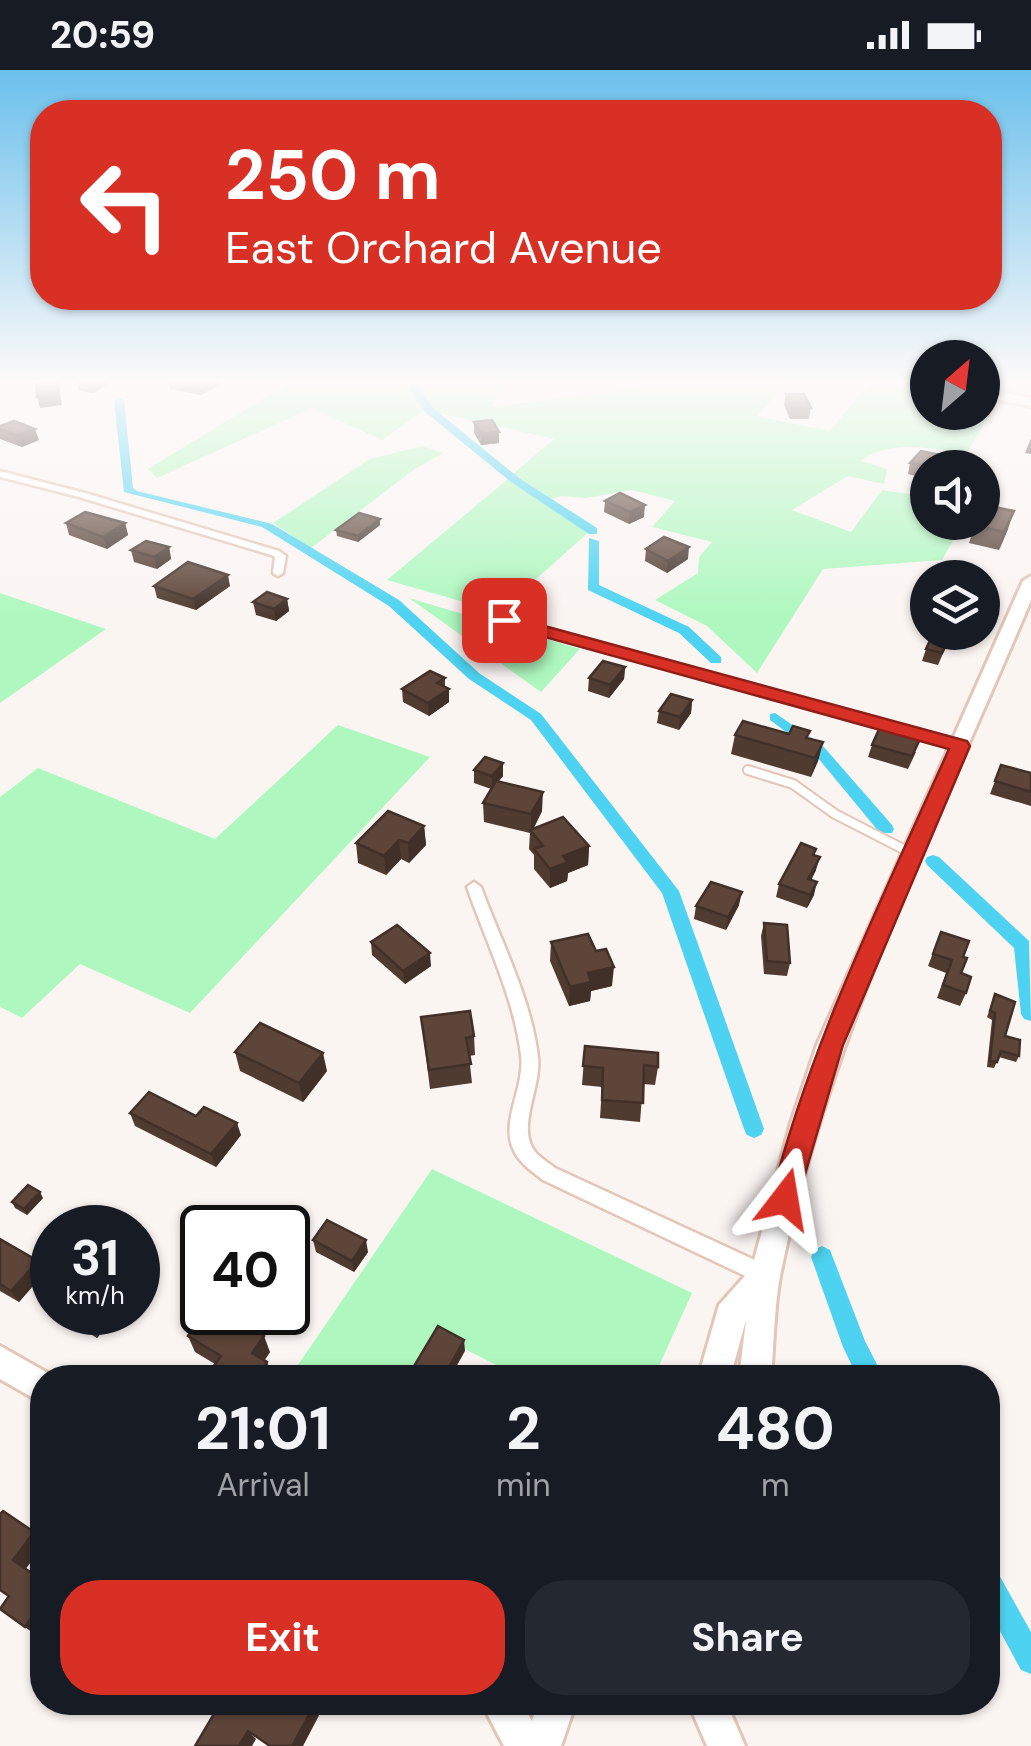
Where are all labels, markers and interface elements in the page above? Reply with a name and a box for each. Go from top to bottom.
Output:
text: 20:59 [50,10,155,60]
text: 250 m [225,130,441,221]
icon: left [60,140,190,270]
text: East Orchard Avenue [225,218,662,277]
north arrow [910,340,1000,430]
map controls [910,340,1000,650]
button: sound [910,450,1000,540]
button: layers [910,560,1000,650]
pin [462,578,547,663]
icon: arrive [477,593,532,648]
position arrow [733,1147,837,1251]
speed limit sign: 40 [180,1205,310,1335]
text: 31 [71,1225,119,1291]
text: km/h [65,1279,125,1312]
text: 21:01 [195,1389,331,1468]
text: 2 [506,1389,541,1468]
text: 480 [716,1389,835,1468]
text: Arrival [216,1464,310,1506]
text: min [496,1464,551,1506]
text: m [761,1464,790,1506]
button: Exit [60,1580,505,1695]
button: Share [525,1580,970,1695]

